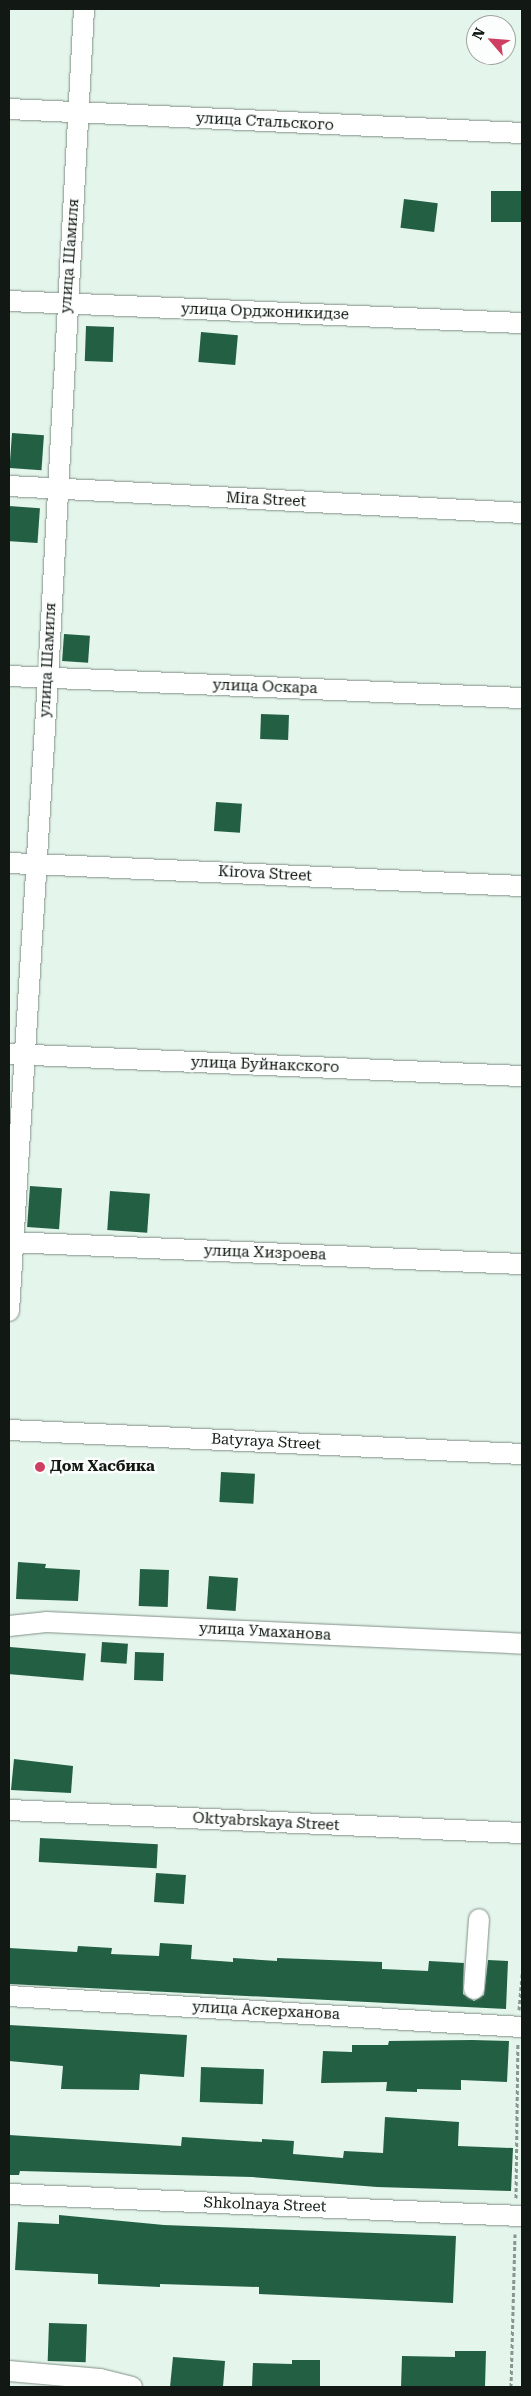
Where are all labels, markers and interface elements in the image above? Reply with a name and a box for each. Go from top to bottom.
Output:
north arrow [466,15,516,65]
text: N [469,25,488,42]
street label: улица Стальского [196,109,334,135]
street label: улица Шамиля [57,198,83,314]
street label: улица Орджоникидзе [181,300,349,324]
street label: Mira Street [226,489,306,511]
street label: улица Шамиля [36,602,60,718]
street label: улица Оскара [212,676,318,698]
street label: Kirova Street [218,863,312,885]
street label: улица Буйнакского [191,1053,339,1077]
street label: улица Хизроева [204,1242,326,1264]
street label: Batyraya Street [211,1430,321,1454]
place label: Дом Хасбика [50,1458,155,1476]
marker: Дом Хасбика [34,1461,46,1473]
street label: улица Умаханова [199,1620,331,1644]
street label: Oktyabrskaya Street [192,1809,340,1835]
street label: улица Аскерханова [192,1998,340,2024]
street label: Shkolnaya Street [203,2194,327,2216]

